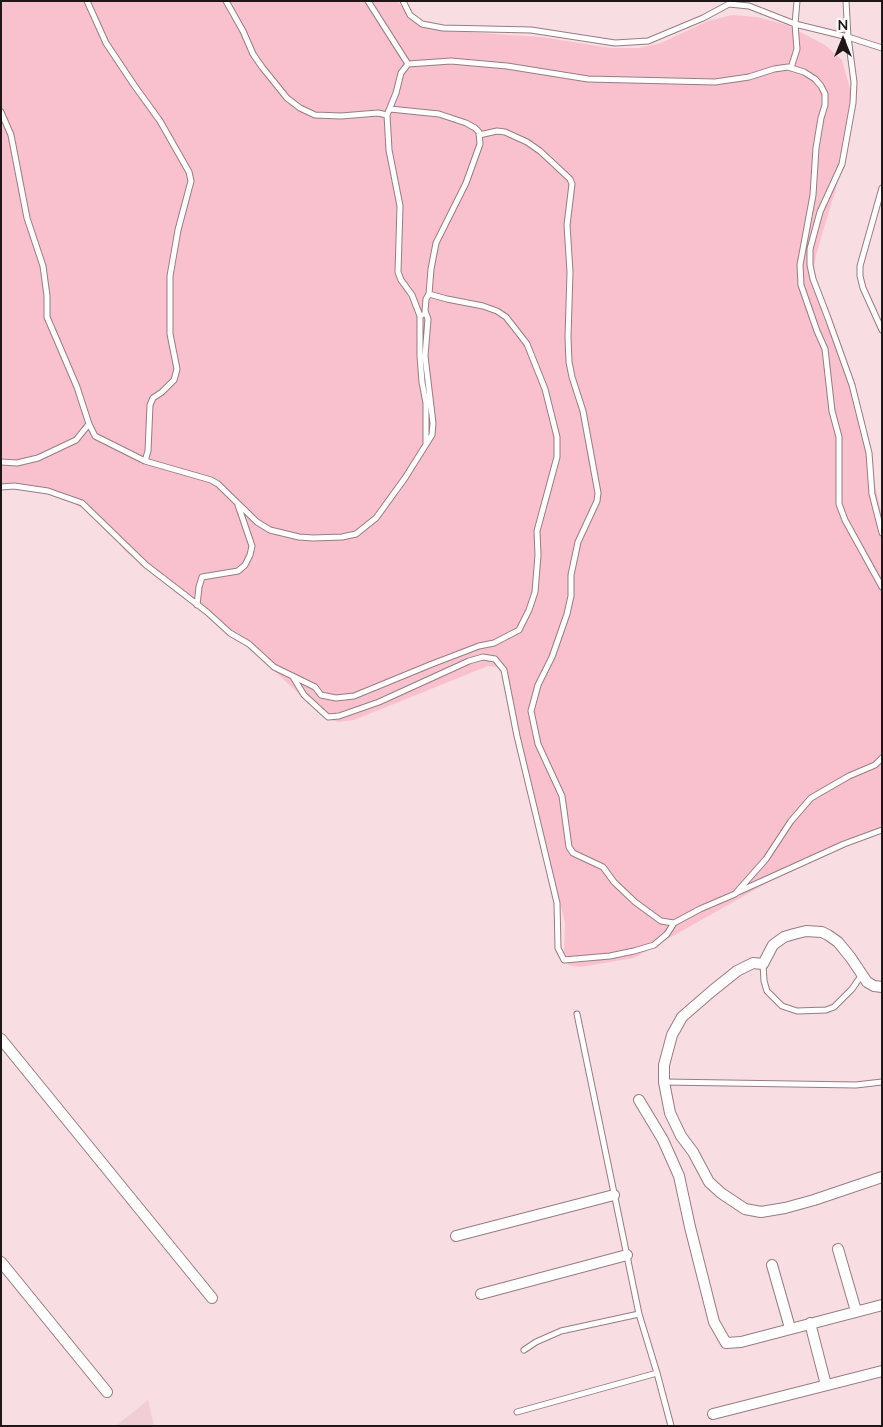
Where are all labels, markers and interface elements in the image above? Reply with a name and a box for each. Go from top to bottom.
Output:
north arrow [818,15,868,65]
text: N [838,16,848,33]

